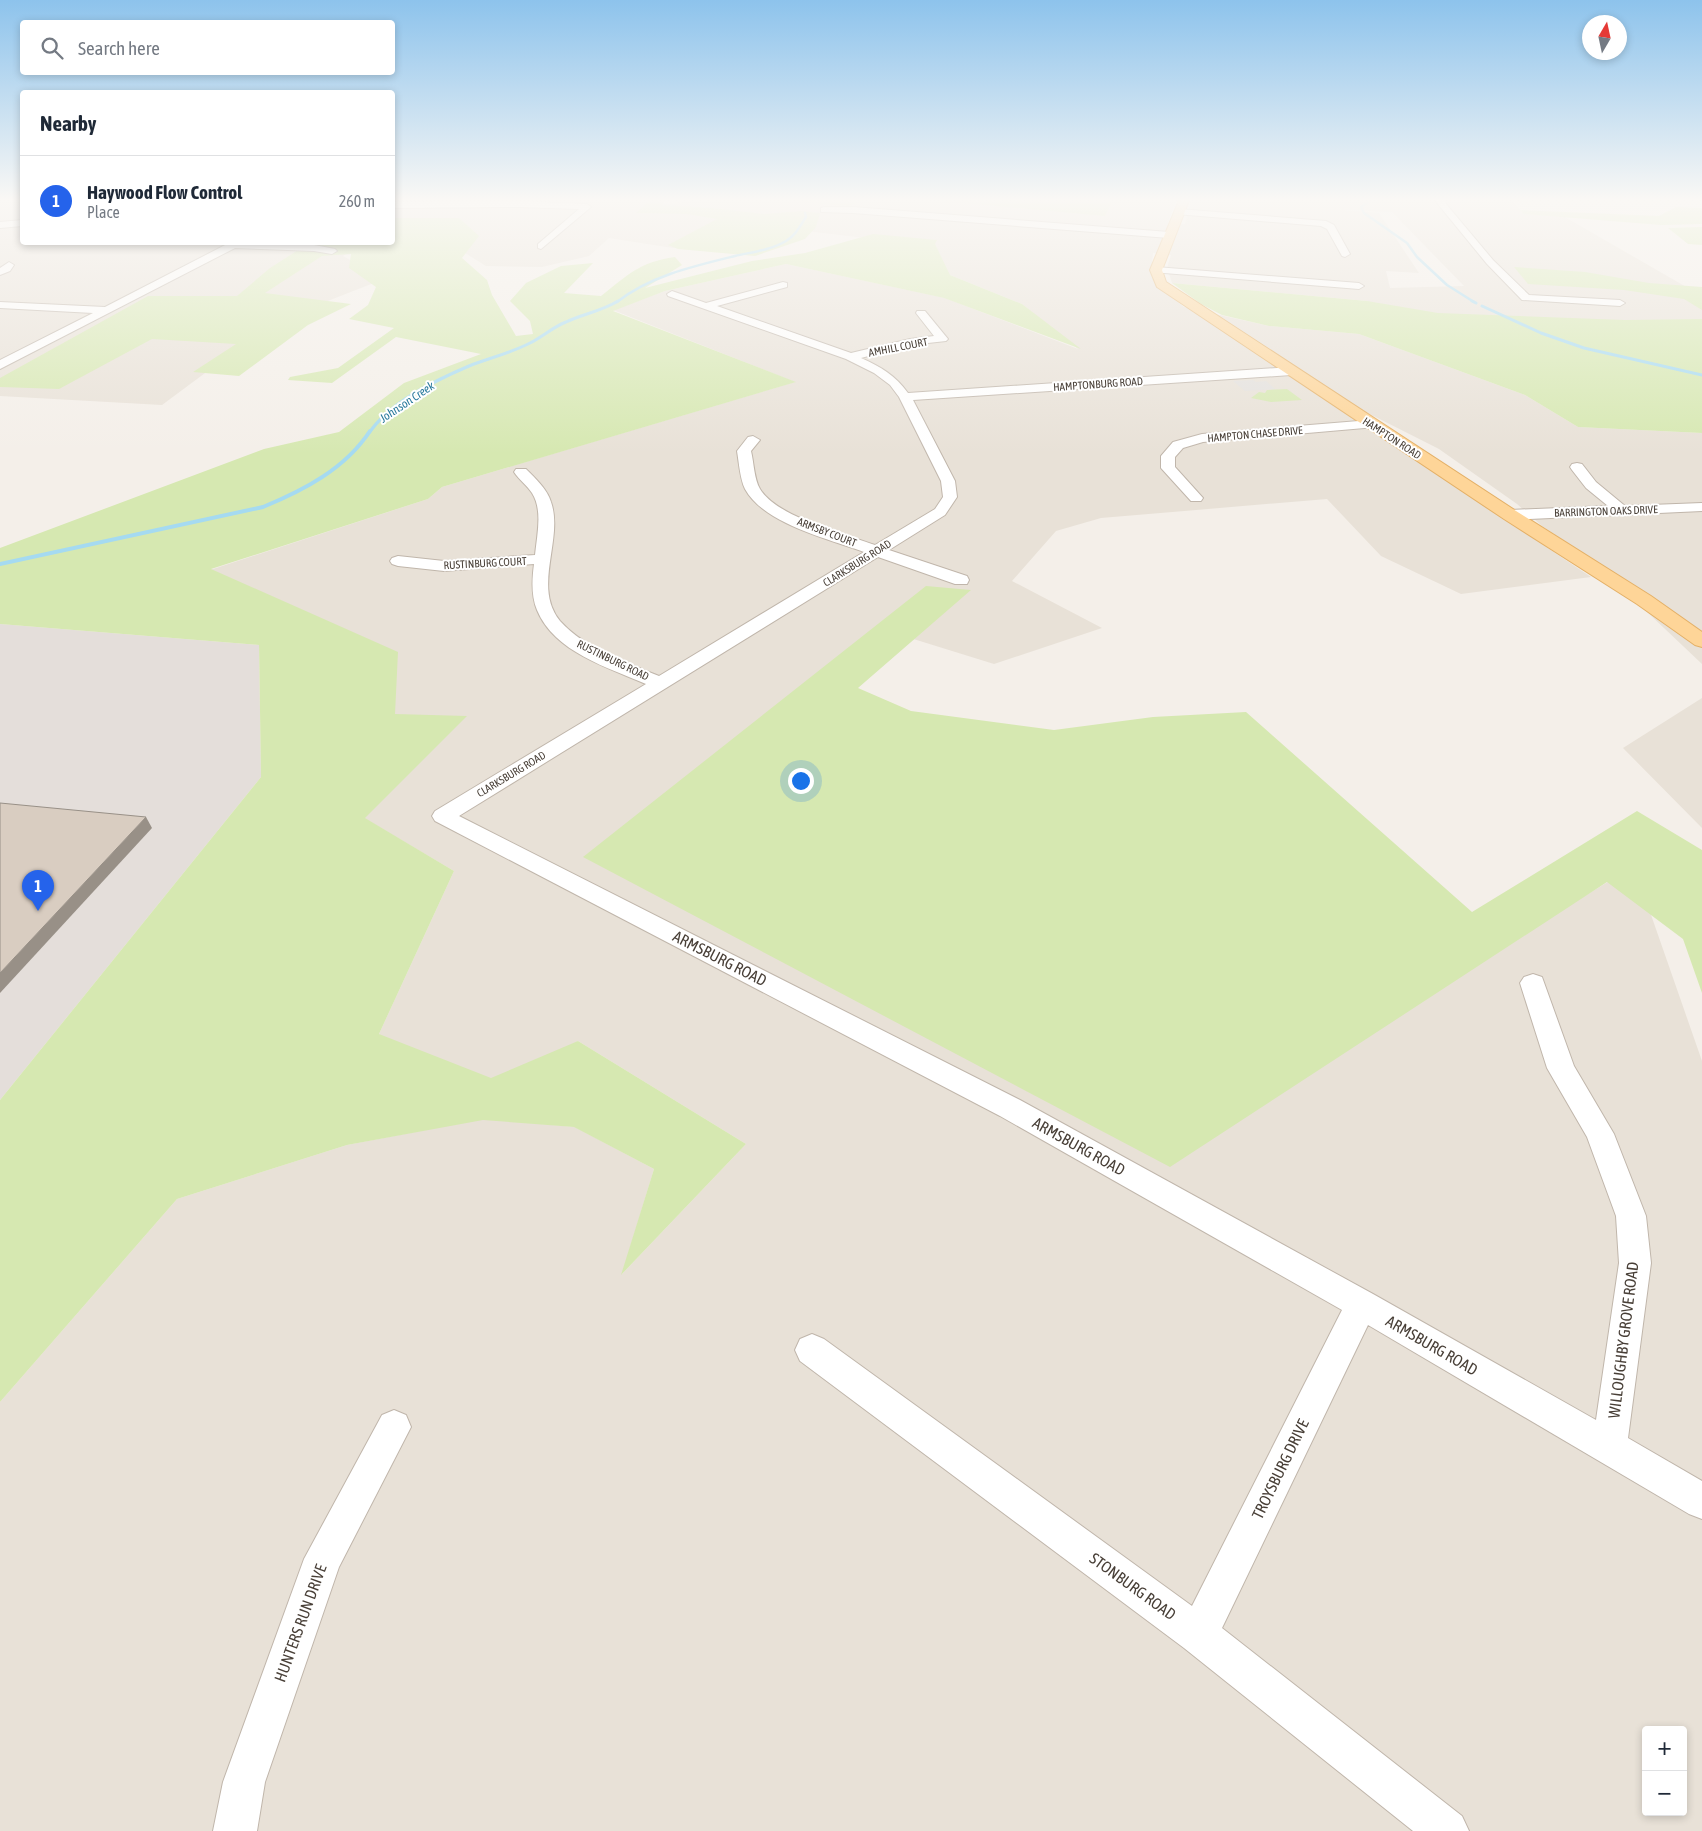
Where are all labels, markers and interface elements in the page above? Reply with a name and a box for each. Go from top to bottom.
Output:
north arrow [1582,15,1627,60]
search box [20,20,395,75]
icon: search [38,34,66,62]
text: Search here [78,37,160,59]
text: Nearby [40,111,96,135]
text: Haywood Flow Control [87,181,242,203]
text: 1 [52,192,60,210]
text: 260 m [339,192,375,210]
text: Place [87,203,120,221]
street label: AMHILL COURT [867,335,929,359]
street label: HAMPTONBURG ROAD [1053,375,1143,393]
water label: Johnson Creek [376,378,438,426]
street label: HAMPTON ROAD [1361,415,1423,461]
street label: HAMPTON CHASE DRIVE [1207,424,1303,444]
street label: BARRINGTON OAKS DRIVE [1554,503,1658,519]
street label: ARMSBY COURT [796,515,858,549]
street label: CLARKSBURG ROAD [821,537,893,589]
street label: RUSTINBURG COURT [443,555,527,571]
street label: RUSTINBURG ROAD [575,637,651,683]
street label: CLARKSBURG ROAD [475,749,547,799]
your location [788,768,814,794]
pin: 1 [22,870,54,911]
street label: ARMSBURG ROAD [670,927,770,989]
street label: ARMSBURG ROAD [1030,1113,1128,1179]
street label: WILLOUGHBY GROVE ROAD [1604,1261,1642,1419]
street label: ARMSBURG ROAD [1383,1312,1481,1379]
street label: TROYSBURG DRIVE [1248,1416,1312,1522]
street label: STONBURG ROAD [1087,1549,1179,1623]
street label: HUNTERS RUN DRIVE [270,1562,330,1684]
map controls [1642,1726,1687,1816]
button: + [1642,1726,1687,1771]
button: − [1642,1771,1687,1816]

